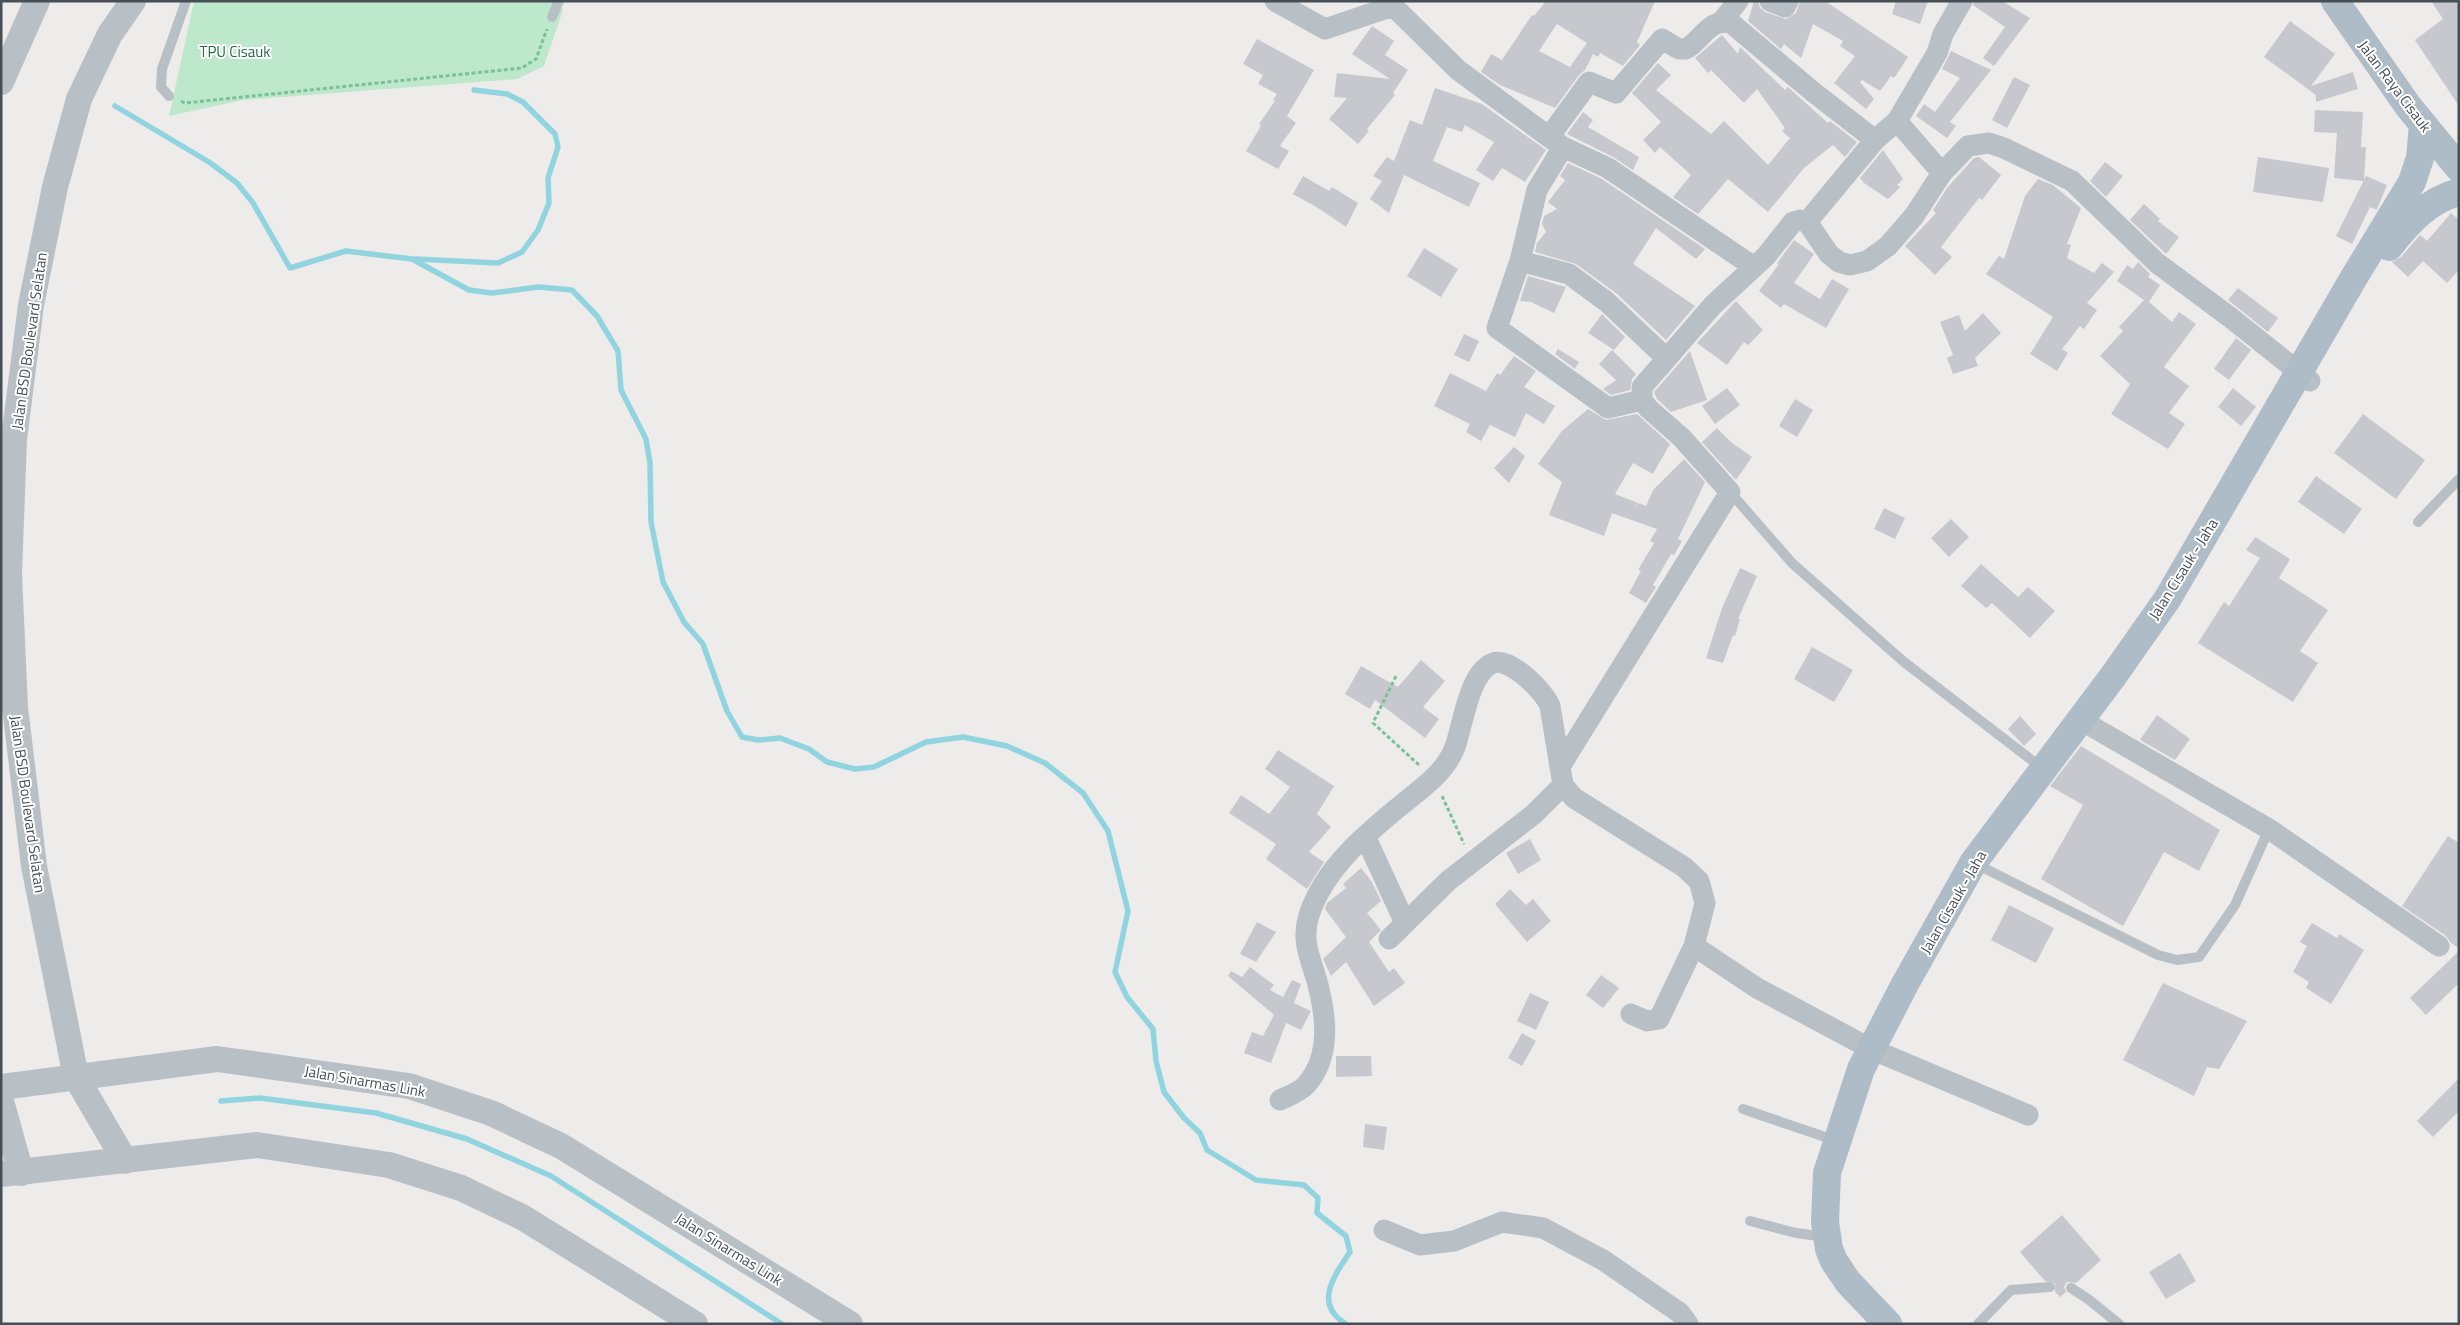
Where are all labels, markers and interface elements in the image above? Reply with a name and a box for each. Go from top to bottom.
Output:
street label: Jalan Raya Cisauk [2353,35,2437,137]
park label: TPU Cisauk [200,40,270,63]
street label: Jalan BSD Boulevard Selatan [5,251,53,431]
street label: Jalan Cisauk - Jaha [2143,513,2224,624]
street label: Jalan BSD Boulevard Selatan [4,714,52,894]
street label: Jalan Cisauk - Jaha [1914,846,1992,958]
street label: Jalan Sinarmas Link [303,1059,427,1103]
street label: Jalan Sinarmas Link [671,1207,787,1291]

